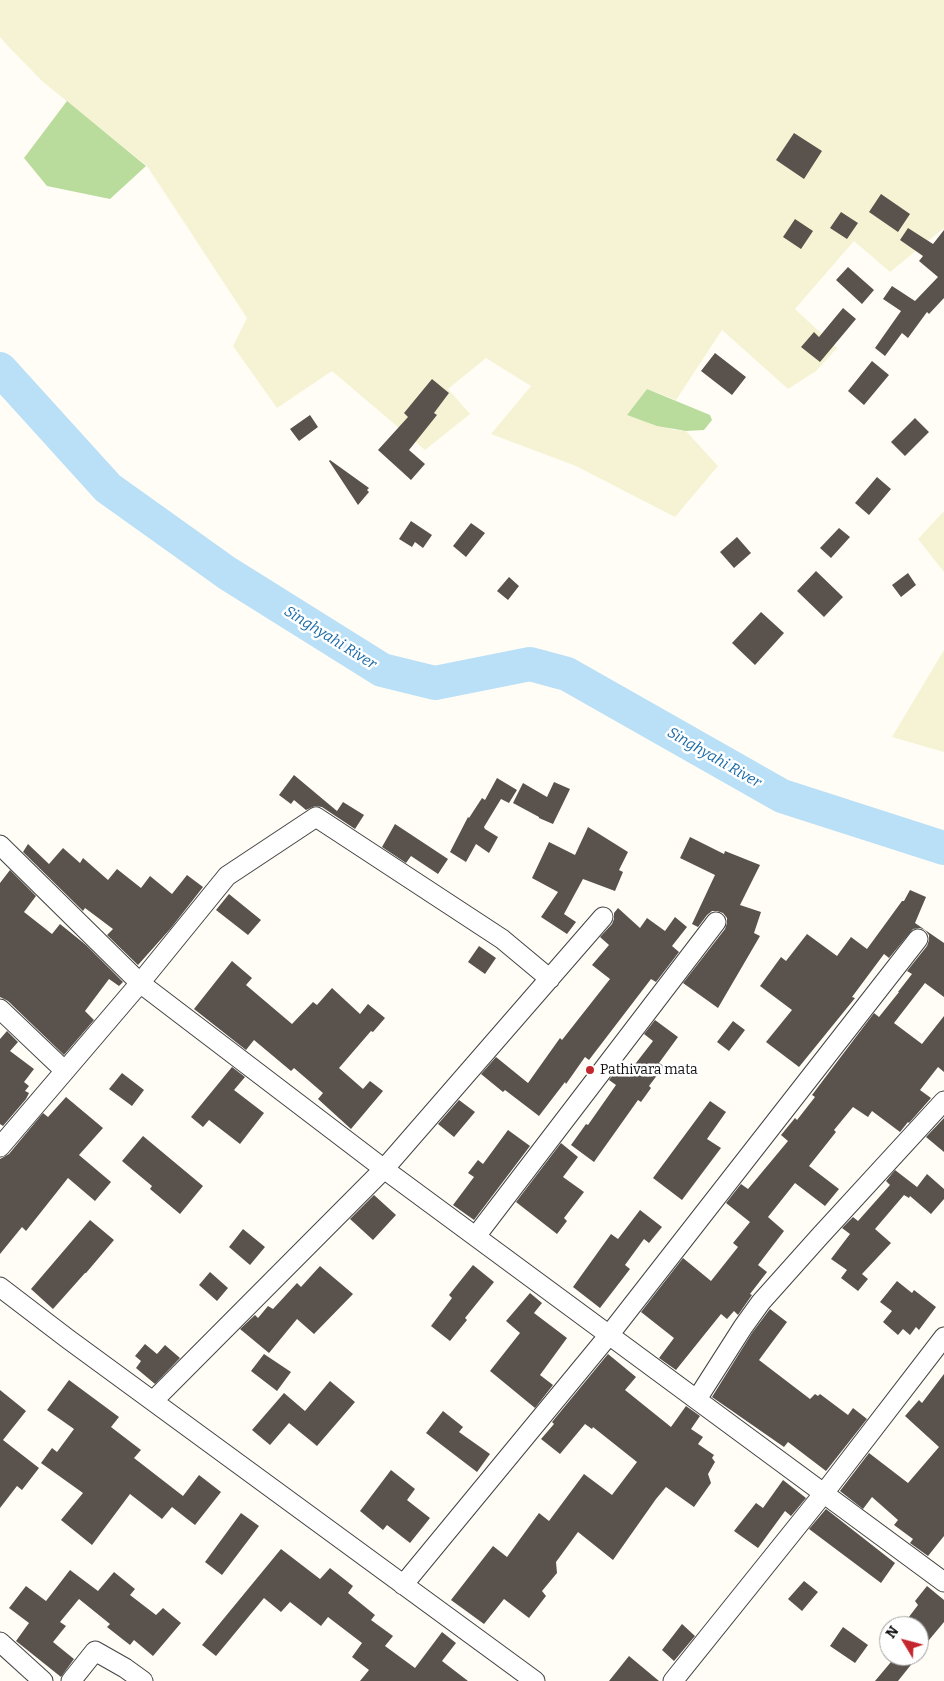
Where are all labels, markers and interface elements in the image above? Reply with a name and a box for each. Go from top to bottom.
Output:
water label: Singhyahi River [281,603,379,673]
water label: Singhyahi River [664,724,764,792]
place label: Pathivara mata [600,1062,698,1078]
marker: Pathivara mata [584,1064,596,1076]
north arrow [879,1616,929,1666]
text: N [882,1623,902,1642]

